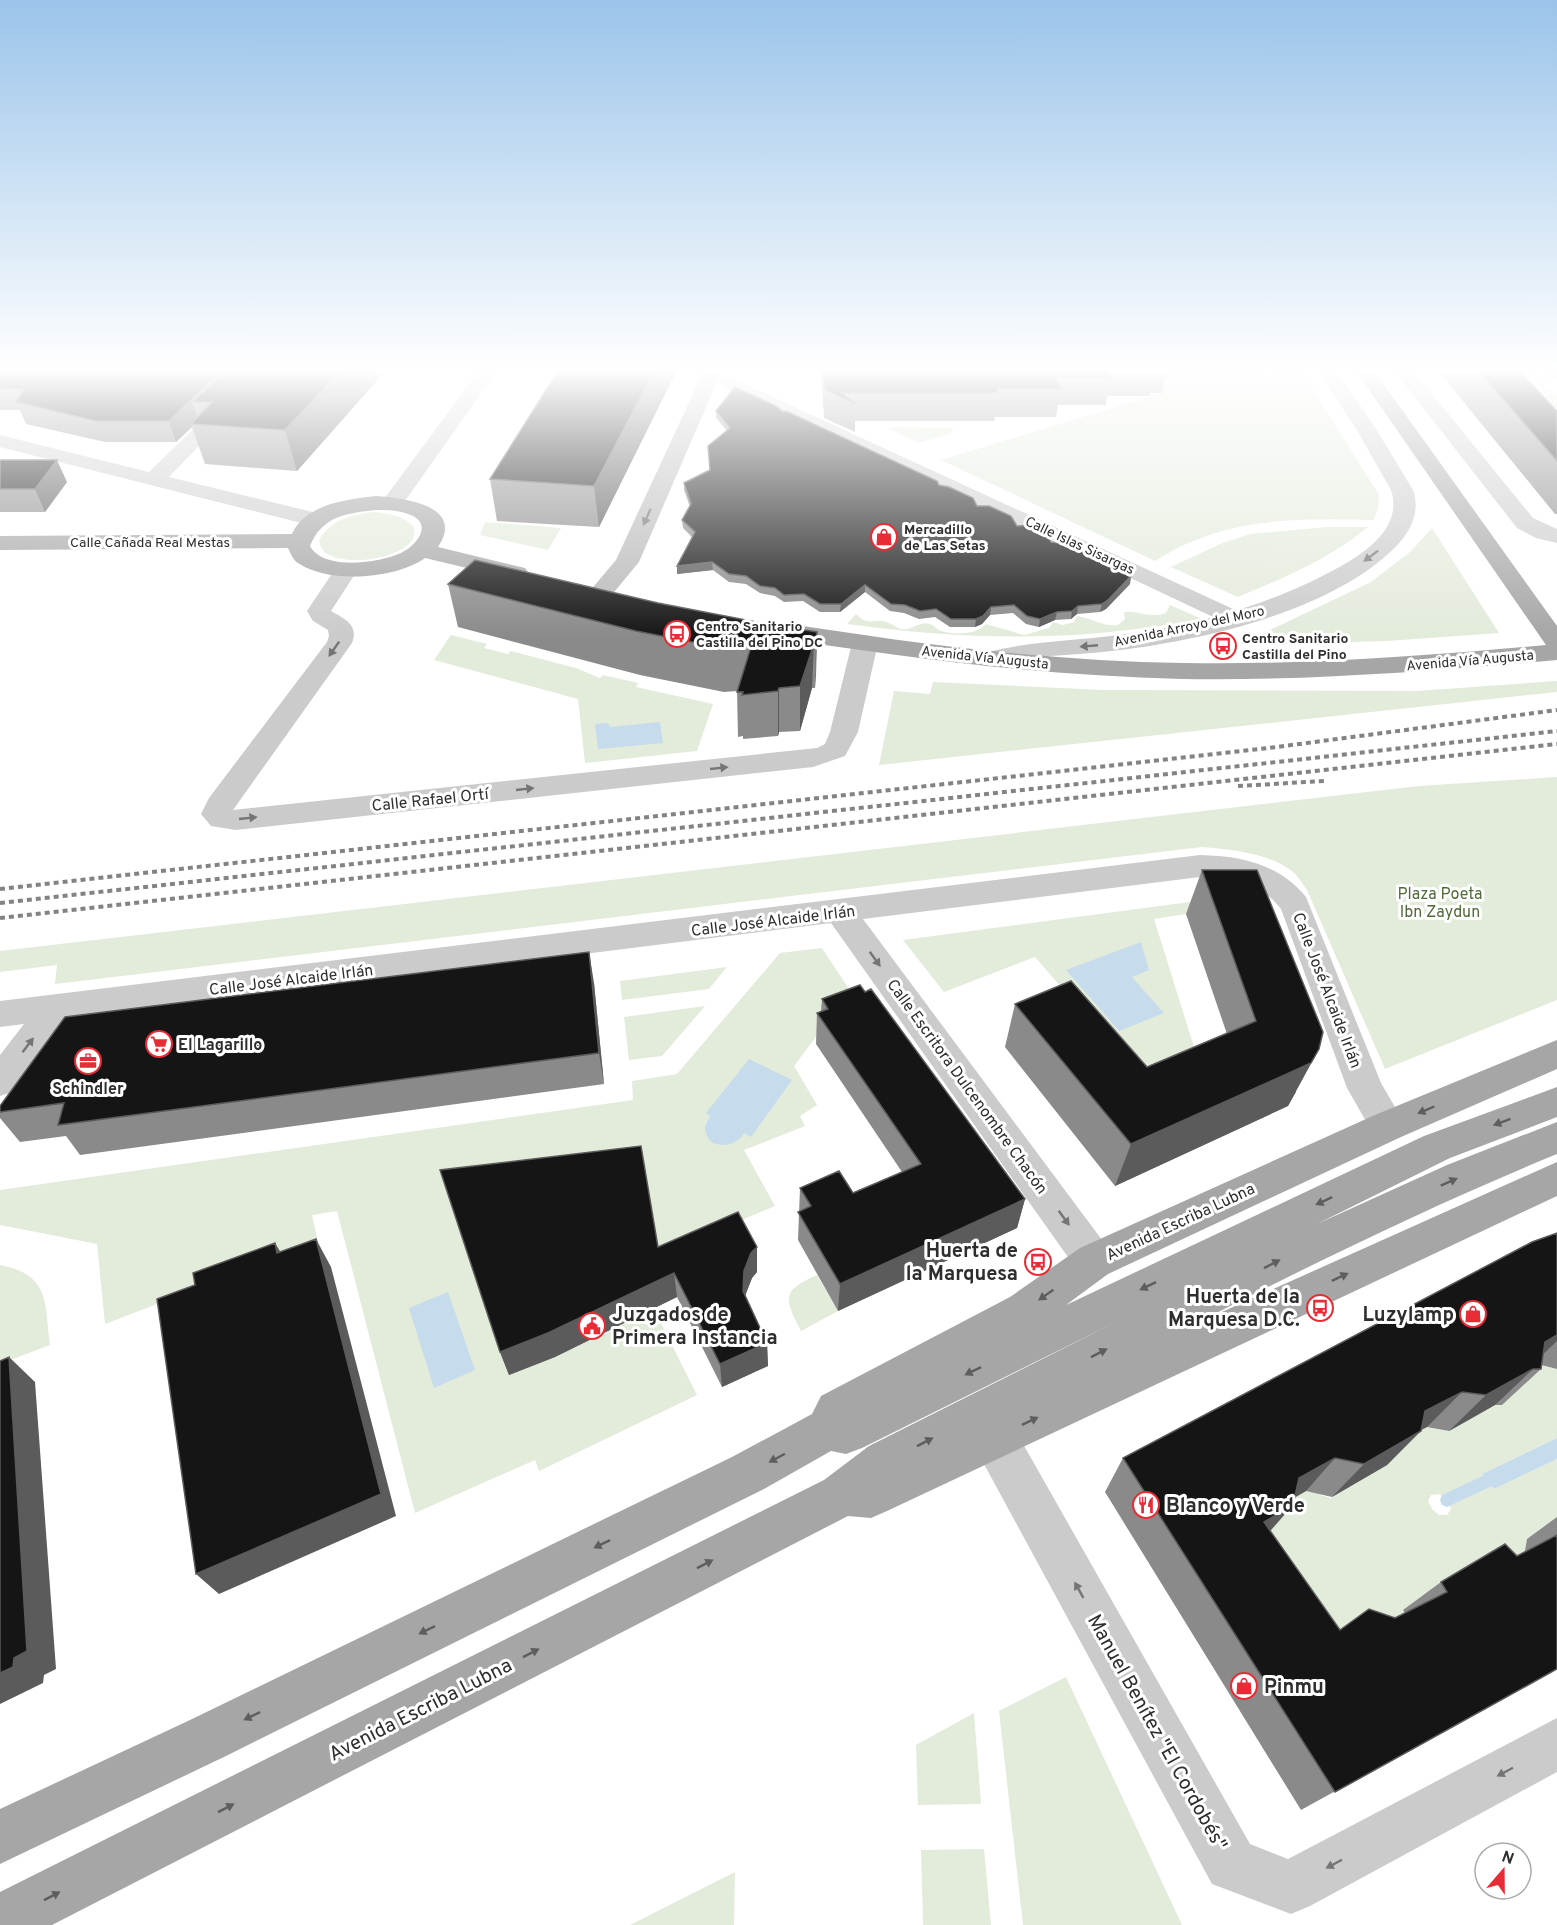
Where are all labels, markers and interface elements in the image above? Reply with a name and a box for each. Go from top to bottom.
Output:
one-way arrow [642,508,652,526]
street label: Calle Islas Sisargas [1022,514,1137,579]
shop icon: Mercadillo de Las Setas [869,522,899,552]
place label: Mercadillo de Las Setas [904,522,986,555]
street label: Calle Cañada Real Mestas [70,535,230,552]
one-way arrow [1364,550,1379,562]
street label: Avenida Arroyo del Moro [1113,603,1266,652]
bus stop icon: Centro Sanitario Castilla del Pino DC [662,619,692,649]
place label: Centro Sanitario Castilla del Pino DC [696,619,823,652]
bus stop icon: Centro Sanitario Castilla del Pino [1208,631,1238,661]
place label: Centro Sanitario Castilla del Pino [1242,631,1348,664]
one-way arrow [328,640,340,656]
one-way arrow [1079,641,1098,651]
street label: Avenida Vía Augusta [920,643,1049,674]
street label: Avenida Vía Augusta [1406,647,1534,676]
one-way arrow [710,763,729,773]
one-way arrow [516,784,535,794]
street label: Calle Rafael Ortí [371,785,491,817]
one-way arrow [238,814,257,823]
park label: Plaza Poeta Ibn Zaydun [1397,885,1483,923]
street label: Calle José Alcaide Irlán [690,902,856,942]
street label: Calle José Alcaide Irlán [1287,910,1365,1071]
one-way arrow [868,951,880,966]
street label: Calle José Alcaide Irlán [208,961,374,1001]
street label: Calle Escritora Dulcenombre Chacón [882,976,1051,1199]
supermarket icon: El Lagarillo [144,1029,174,1059]
place label: El Lagarillo [178,1036,262,1056]
one-way arrow [22,1037,34,1053]
office icon: Schindler [73,1046,103,1076]
place label: Schindler [52,1080,124,1100]
one-way arrow [1417,1106,1435,1115]
one-way arrow [1493,1118,1511,1128]
one-way arrow [1441,1178,1458,1187]
street label: Avenida Escriba Lubna [1103,1180,1258,1266]
one-way arrow [1315,1196,1332,1205]
one-way arrow [1058,1210,1070,1226]
place label: Huerta de la Marquesa [906,1239,1018,1288]
bus stop icon: Huerta de la Marquesa [1023,1247,1053,1277]
one-way arrow [1264,1259,1281,1269]
one-way arrow [1331,1273,1348,1282]
one-way arrow [1140,1281,1157,1291]
place label: Huerta de la Marquesa D.C. [1168,1285,1300,1334]
one-way arrow [1039,1289,1055,1301]
bus stop icon: Huerta de la Marquesa D.C. [1305,1293,1335,1323]
shop icon: Luzylamp [1458,1299,1488,1329]
place label: Juzgados de Primera Instancia [612,1303,778,1352]
place label: Luzylamp [1363,1303,1454,1329]
public building icon: Juzgados de Primera Instancia [577,1311,607,1341]
one-way arrow [1090,1348,1107,1358]
one-way arrow [965,1367,982,1376]
one-way arrow [1021,1417,1038,1426]
one-way arrow [917,1437,934,1447]
one-way arrow [768,1452,786,1462]
restaurant icon: Blanco y Verde [1131,1490,1161,1520]
place label: Blanco y Verde [1166,1494,1305,1520]
one-way arrow [594,1540,611,1549]
one-way arrow [696,1560,713,1569]
one-way arrow [1074,1581,1084,1598]
street label: Manuel Benítez "El Cordobés" [1080,1610,1232,1856]
one-way arrow [419,1626,436,1635]
one-way arrow [522,1648,540,1658]
street label: Avenida Escriba Lubna [325,1653,517,1768]
shop icon: Pinmu [1229,1671,1259,1701]
place label: Pinmu [1264,1675,1324,1701]
one-way arrow [244,1712,261,1721]
one-way arrow [1497,1767,1514,1777]
one-way arrow [217,1803,235,1813]
north arrow [1473,1841,1533,1901]
text: N [1499,1847,1516,1870]
one-way arrow [1325,1859,1342,1869]
one-way arrow [44,1891,61,1901]

